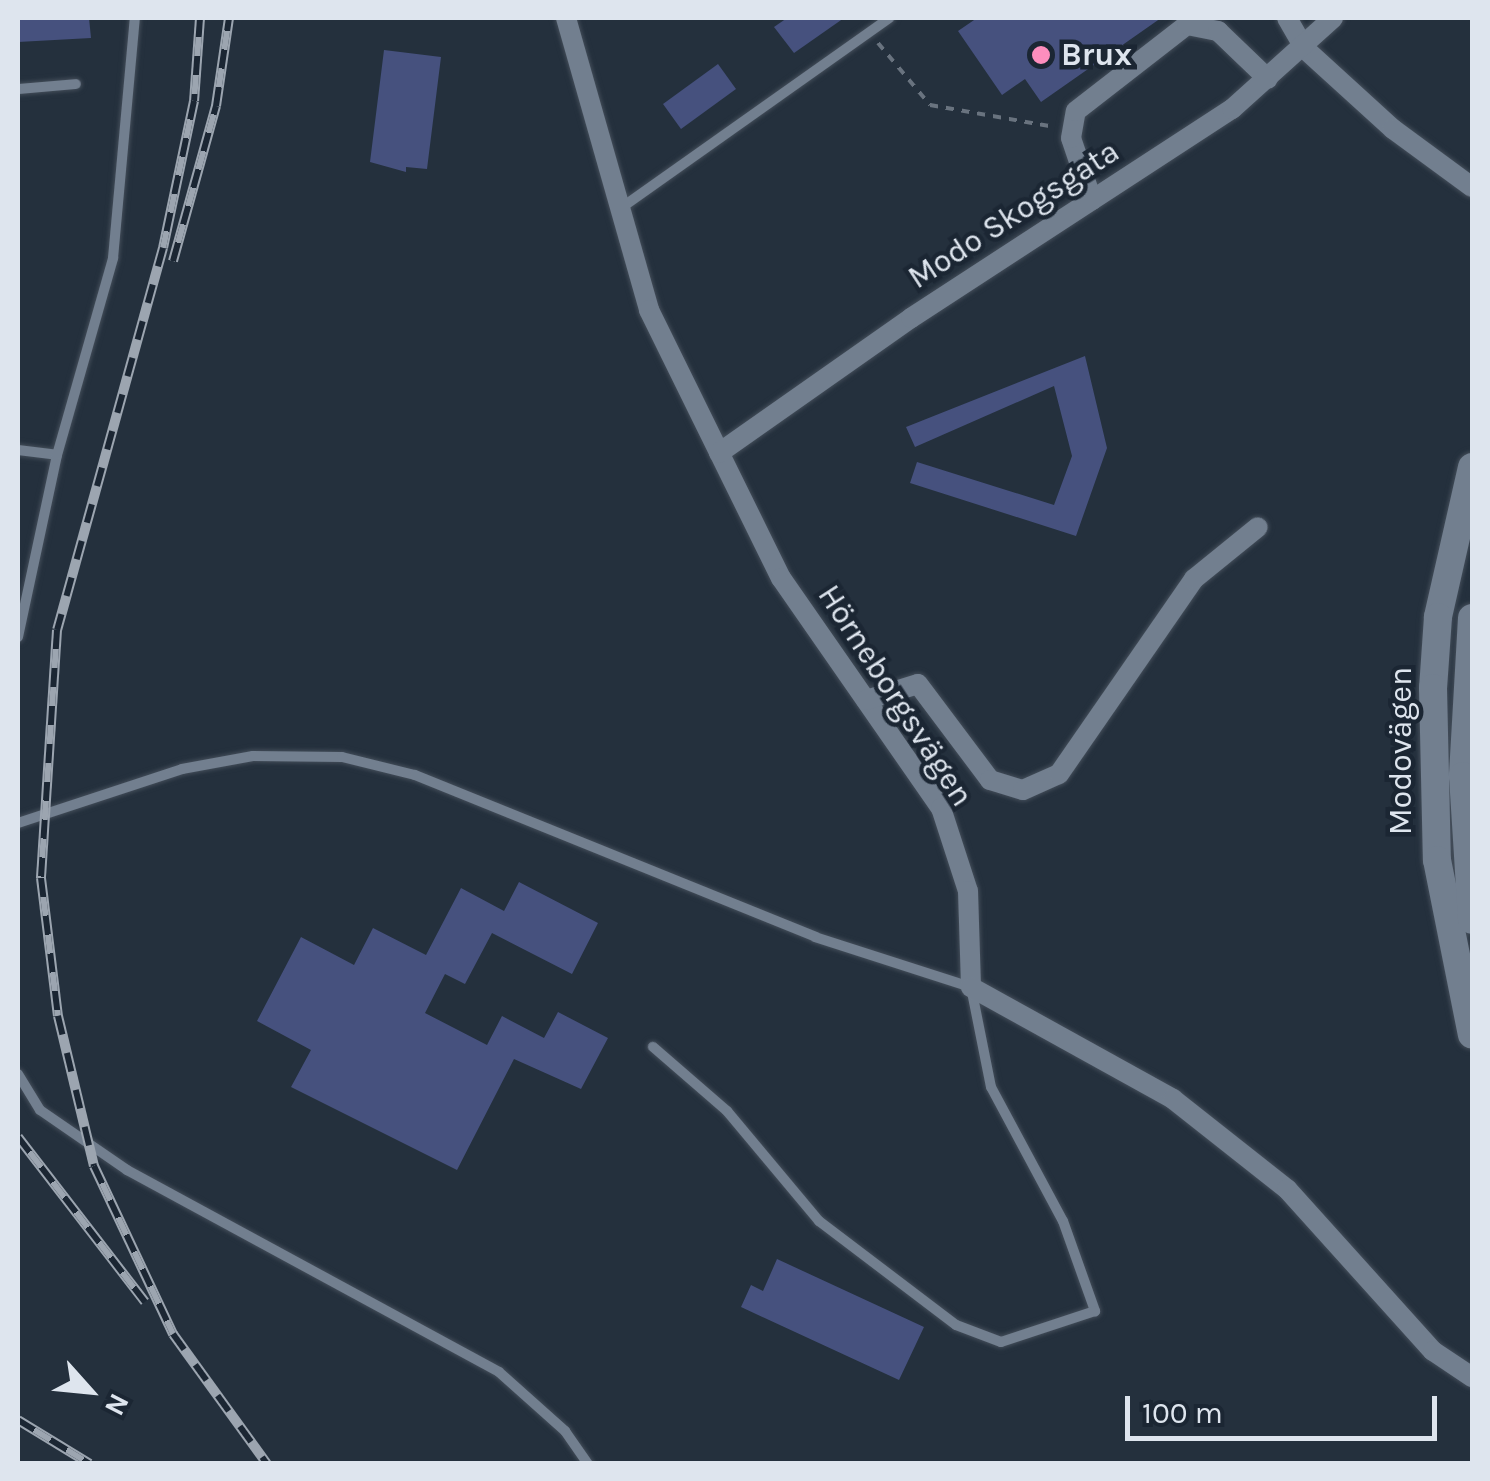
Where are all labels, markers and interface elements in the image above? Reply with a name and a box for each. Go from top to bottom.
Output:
place label: Brux [1061,36,1132,74]
marker: Brux [1030,44,1052,66]
street label: Modo Skogsgata [901,133,1127,297]
street label: Hörneborgsvägen [809,578,981,814]
street label: Modovägen [1382,667,1420,835]
north arrow [40,1341,140,1441]
scale bar [1130,1376,1442,1438]
text: N [98,1388,136,1421]
text: 100 m [1142,1395,1223,1431]

